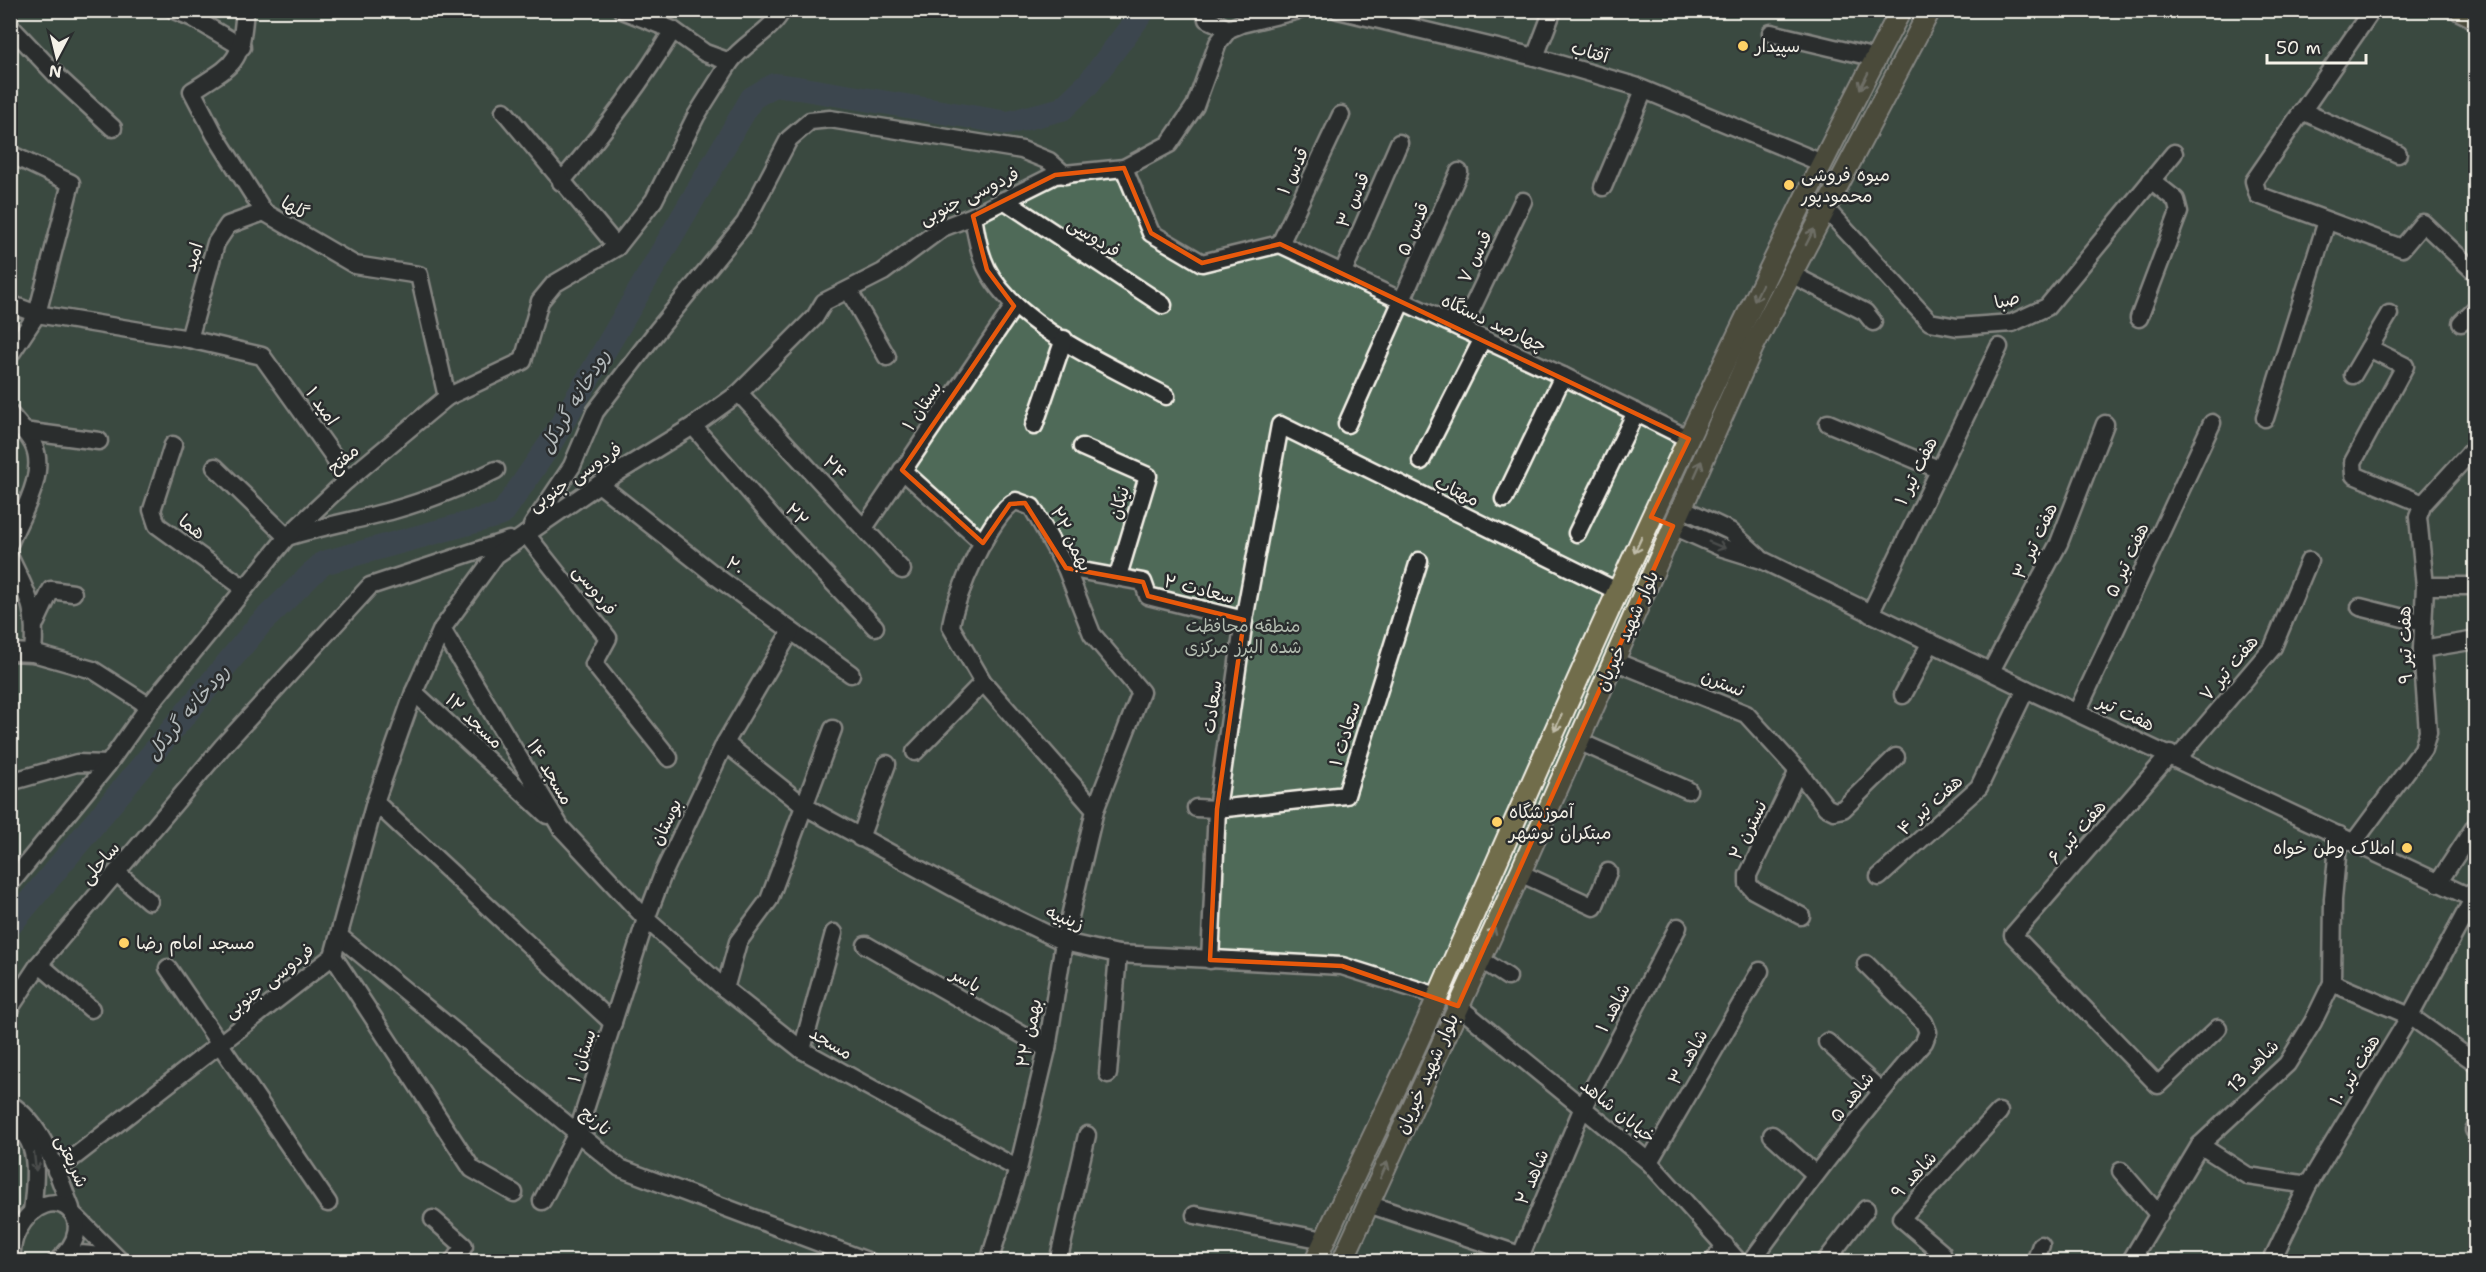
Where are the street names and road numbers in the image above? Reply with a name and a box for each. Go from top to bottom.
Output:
street label: آفتاب [1568,35,1613,69]
street label: قدس ۱ [1272,143,1314,199]
street label: فردوسی جنوبی [915,161,1023,231]
street label: قدس ۳ [1331,169,1375,231]
street label: گلها [277,190,314,226]
street label: قدس ۵ [1391,199,1435,259]
street label: فردوسی [1063,211,1125,263]
street label: قدس ۷ [1452,227,1498,287]
street label: امید [177,239,209,275]
street label: صبا [1991,285,2023,315]
street label: چهارصد دستگاه [1437,288,1551,358]
street label: بستان ۱ [897,377,947,435]
street label: امید ۱ [300,382,344,430]
street label: هفت تیر ۱ [1889,433,1943,509]
street label: فردوسی جنوبی [523,437,627,517]
street label: مفتح [322,439,364,479]
street label: ۲۴ [817,450,853,486]
street label: مهتاب [1431,470,1483,512]
street label: نیکان [1103,484,1135,522]
street label: ۲۲ [780,498,814,532]
street label: هفت تیر ۳ [2007,499,2063,583]
street label: ۲۲ بهمن [1045,503,1097,575]
street label: هما [174,509,210,545]
street label: هفت تیر ۵ [2099,519,2155,601]
street label: ۲۰ [721,551,749,581]
street label: فردوسی [568,560,622,620]
street label: بلوار شهید خیریان [1590,567,1664,695]
street label: سعادت ۲ [1161,569,1237,609]
street label: هفت تیر ۹ [2392,606,2418,684]
street label: هفت تیر ۷ [2194,630,2264,706]
street label: نسترن [1698,664,1748,702]
street label: سعادت [1196,679,1228,735]
street label: مسجد ۱۲ [440,688,508,754]
street label: هفت تیر [2092,688,2159,737]
street label: سعادت ۱ [1324,699,1366,769]
street label: مسجد ۱۴ [521,735,579,809]
street label: هفت تیر ۴ [1892,769,1968,841]
street label: بوستان [644,795,688,849]
street label: هفت تیر ۶ [2042,795,2112,869]
street label: نسترن ۲ [1723,796,1773,864]
street label: ساحلی [75,836,125,890]
street label: زینبیه [1042,900,1088,936]
street label: فردوسی جنوبی [219,938,319,1024]
street label: یاسر [945,961,986,998]
street label: شاهد ۱ [1590,979,1636,1037]
street label: ۲۲ بهمن [1011,997,1047,1069]
street label: بلوار شهید خیریان [1390,1010,1464,1138]
street label: مسجد [805,1021,857,1065]
street label: شاهد ۳ [1663,1025,1713,1089]
street label: بستان ۱ [562,1026,602,1086]
street label: هفت تیر ۱۰ [2324,1030,2386,1110]
street label: شاهد 13 [2222,1034,2284,1098]
street label: شاهد ۵ [1824,1067,1880,1127]
street label: خیابان شاهد [1575,1073,1661,1149]
street label: نارنج [575,1100,617,1142]
street label: شریعتی [50,1131,94,1191]
street label: شاهد ۲ [1510,1146,1554,1208]
street label: شاهد ۹ [1886,1146,1942,1204]

